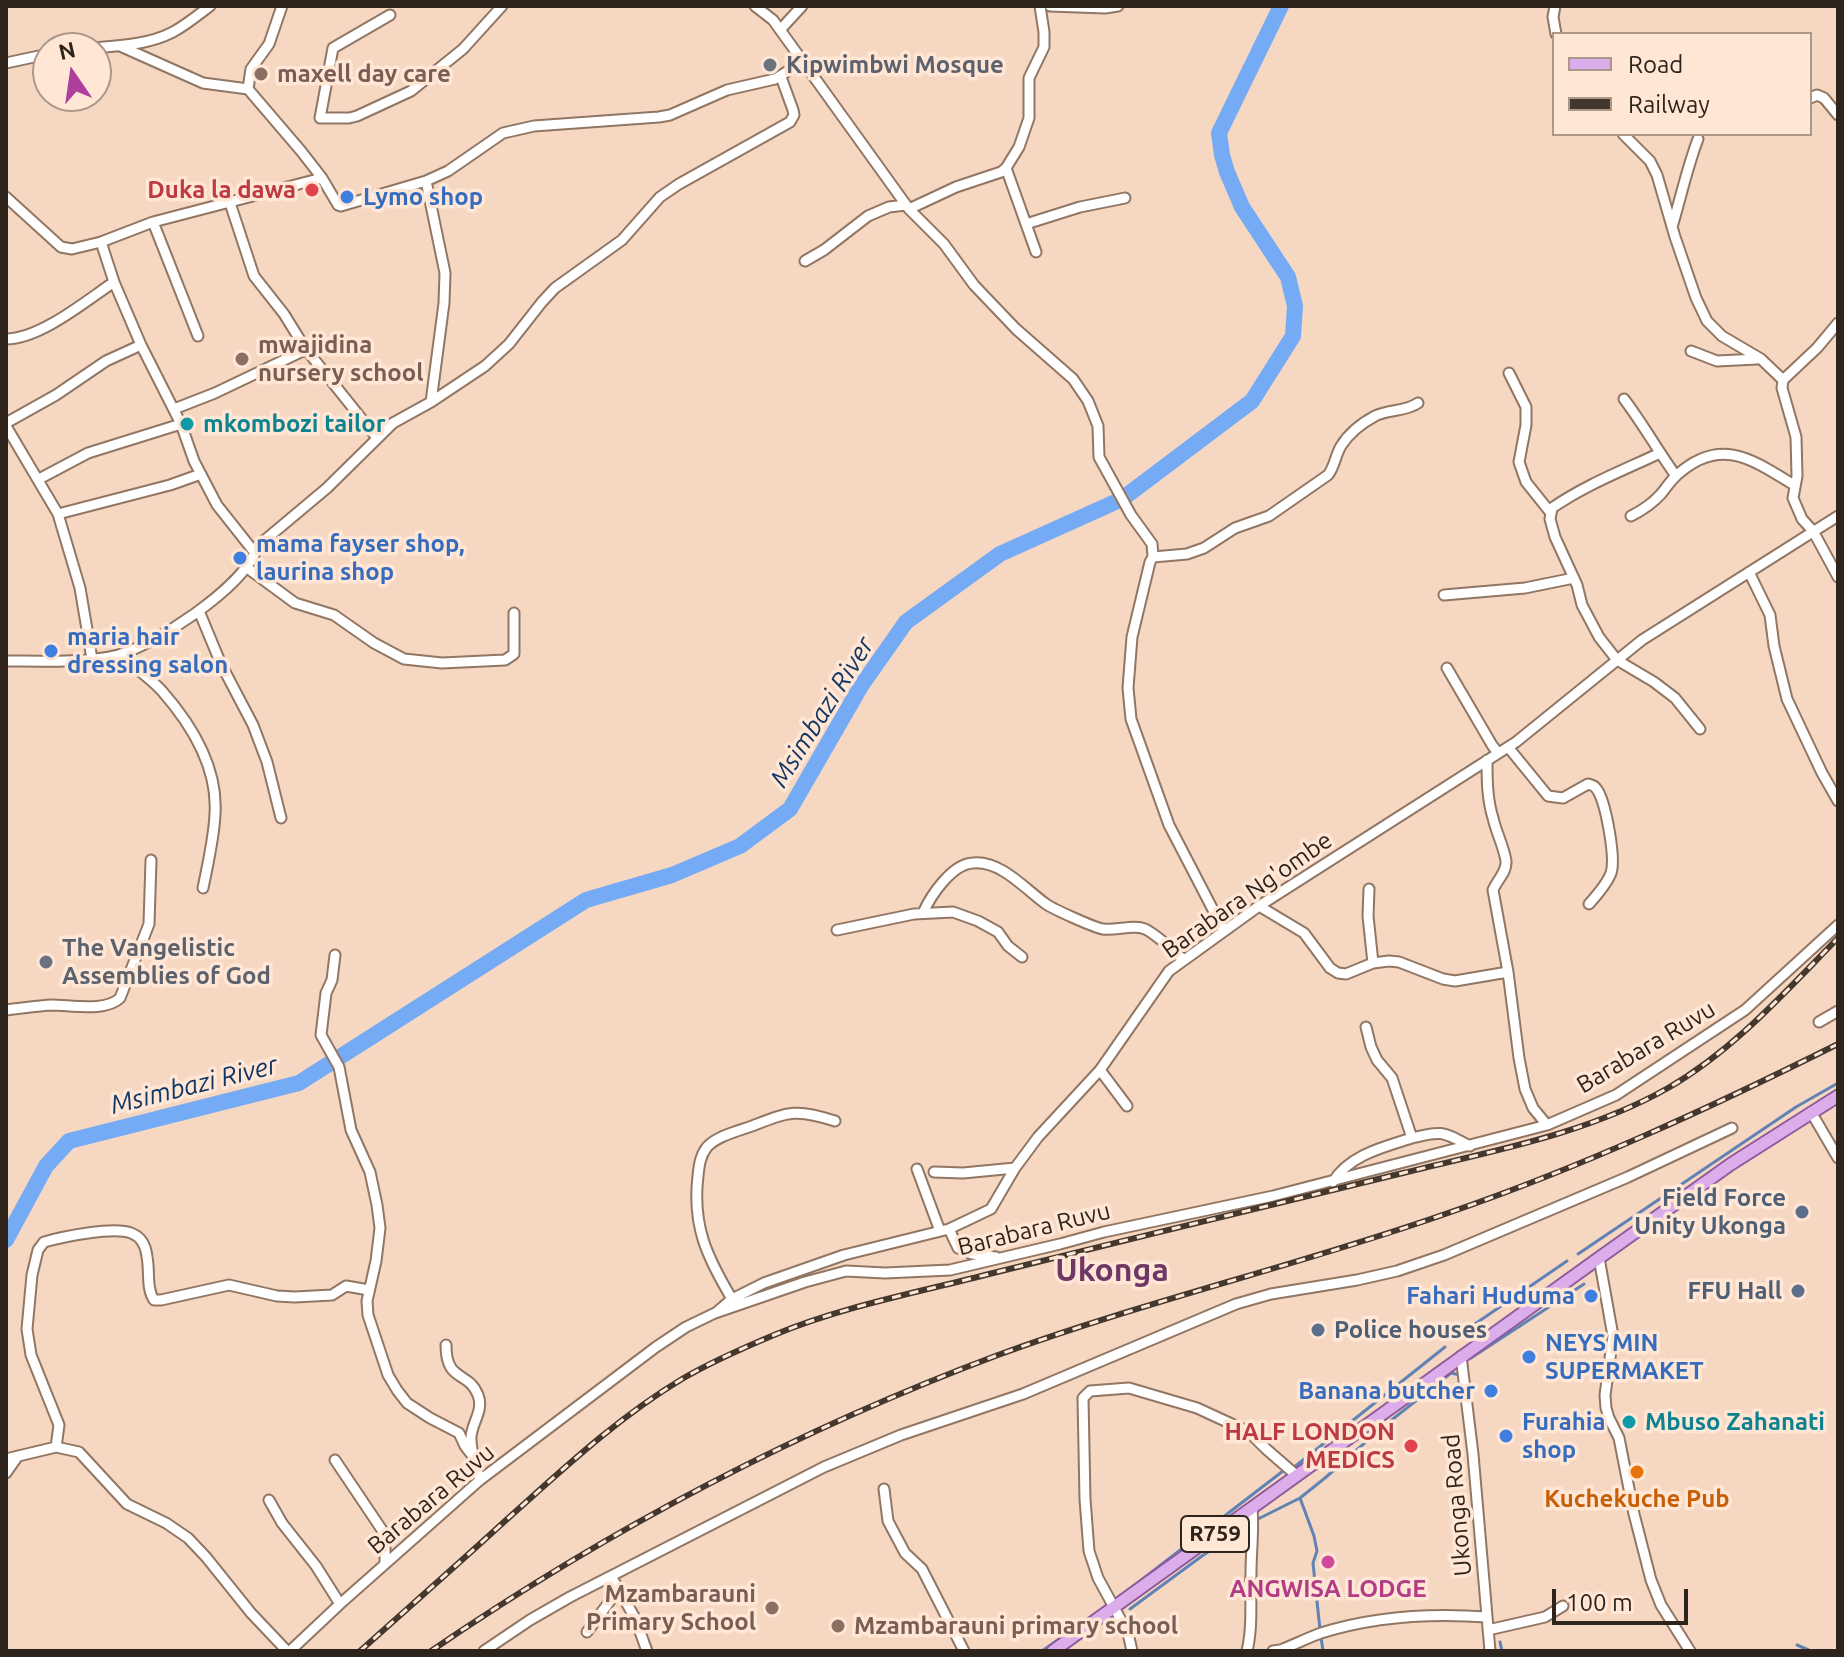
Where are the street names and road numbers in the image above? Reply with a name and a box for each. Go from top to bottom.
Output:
street label: Barabara Ng'ombe [1156,826,1338,964]
street label: Barabara Ruvu [1572,994,1720,1100]
street label: Barabara Ruvu [955,1196,1113,1262]
street label: Ukonga Road [1436,1433,1478,1577]
street label: Barabara Ruvu [362,1438,500,1560]
road number: R759 [1181,1516,1249,1552]

